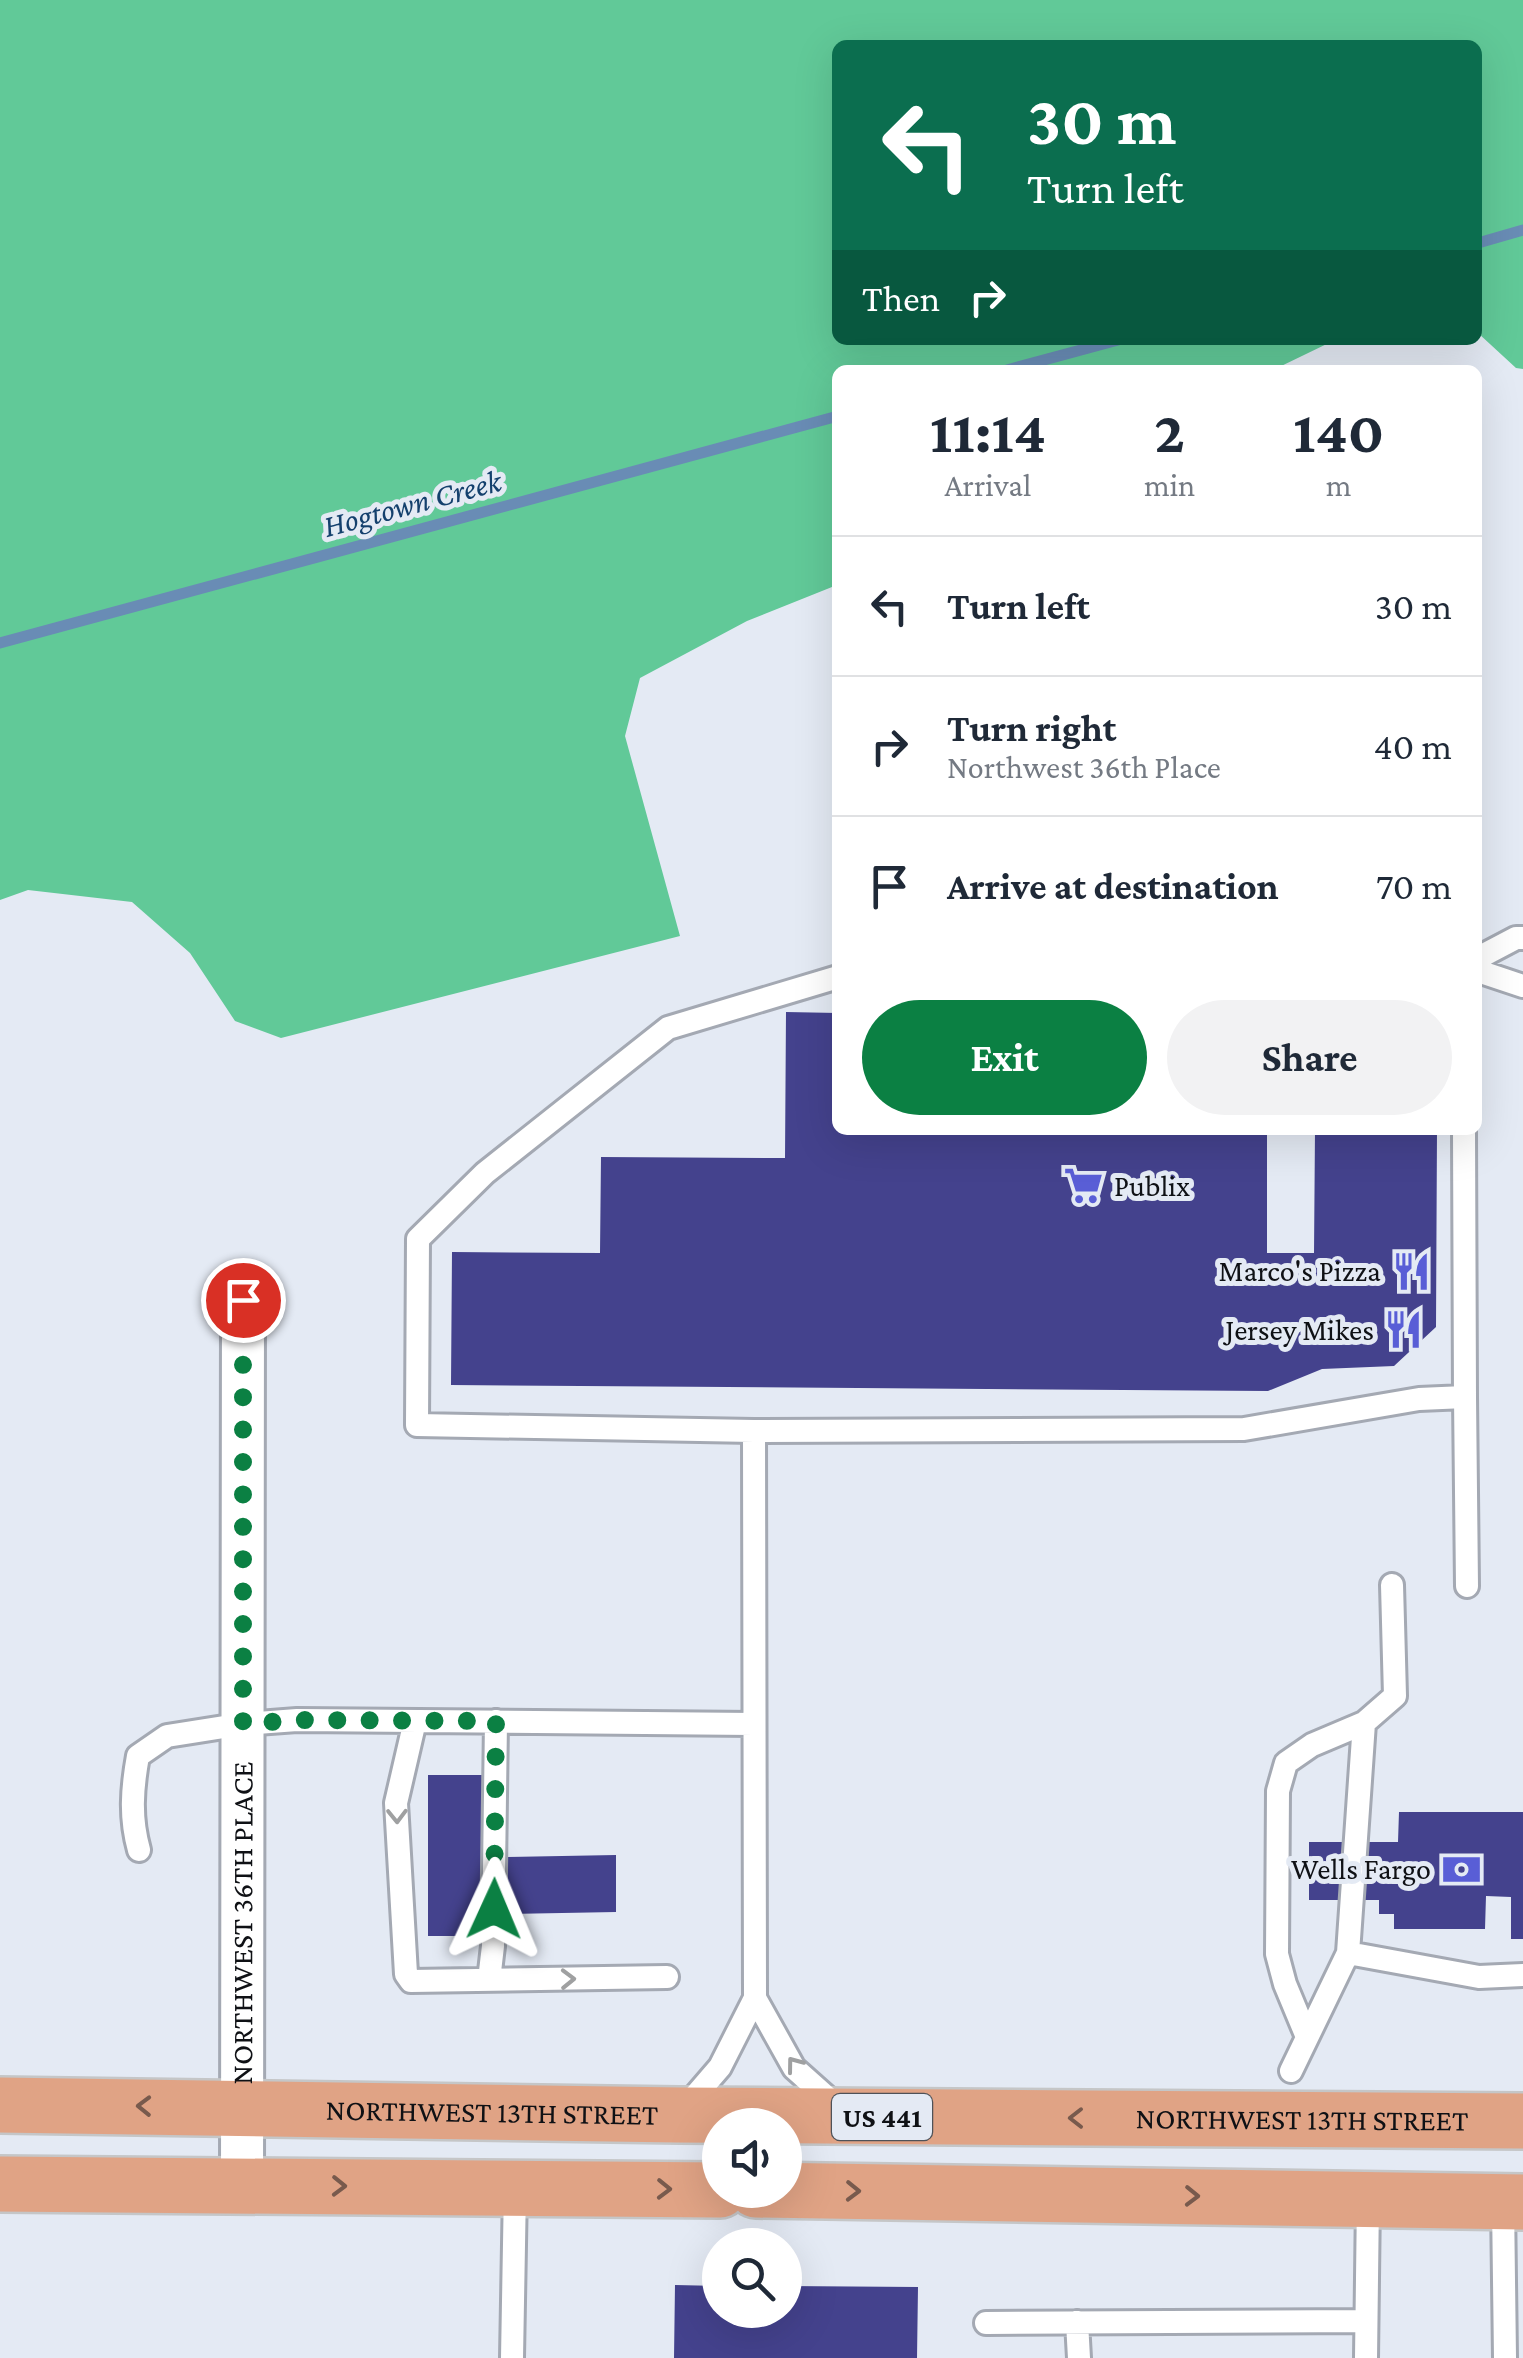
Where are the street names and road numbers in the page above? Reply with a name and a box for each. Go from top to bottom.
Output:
street label: NORTHWEST 36TH PLACE [225,1761,258,2085]
street label: NORTHWEST 13TH STREET [325,2093,659,2131]
road number: US 441 [832,2094,932,2140]
street label: NORTHWEST 13TH STREET [1135,2101,1468,2137]

